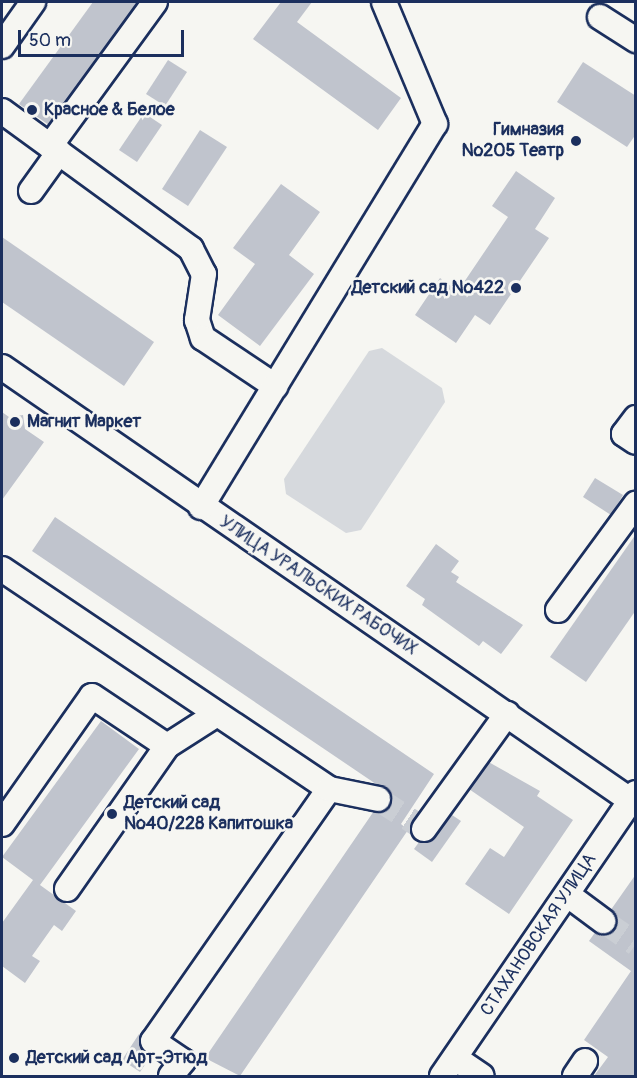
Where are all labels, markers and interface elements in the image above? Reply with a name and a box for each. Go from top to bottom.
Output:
scale bar [21,18,188,56]
text: 50 m [29,29,71,52]
place label: Красное & Белое [44,99,175,121]
marker: Красное & Белое [25,103,39,117]
place label: Гимназия №205 Театр [461,120,564,162]
marker: Гимназия №205 Театр [569,134,583,148]
place label: Детский сад №422 [352,277,504,299]
marker: Детский сад №422 [509,281,523,295]
place label: Магнит Маркет [27,411,141,433]
marker: Магнит Маркет [8,415,22,429]
street label: УЛИЦА УРАЛЬСКИХ РАБОЧИХ [215,512,421,660]
place label: Детский сад №40/228 Капитошка [124,793,293,836]
marker: Детский сад №40/228 Капитошка [105,807,119,821]
street label: СТАХАНОВСКАЯ УЛИЦА [477,850,601,1020]
place label: Детский сад Арт-Этюд [26,1047,207,1069]
marker: Детский сад Арт-Этюд [7,1051,21,1065]

